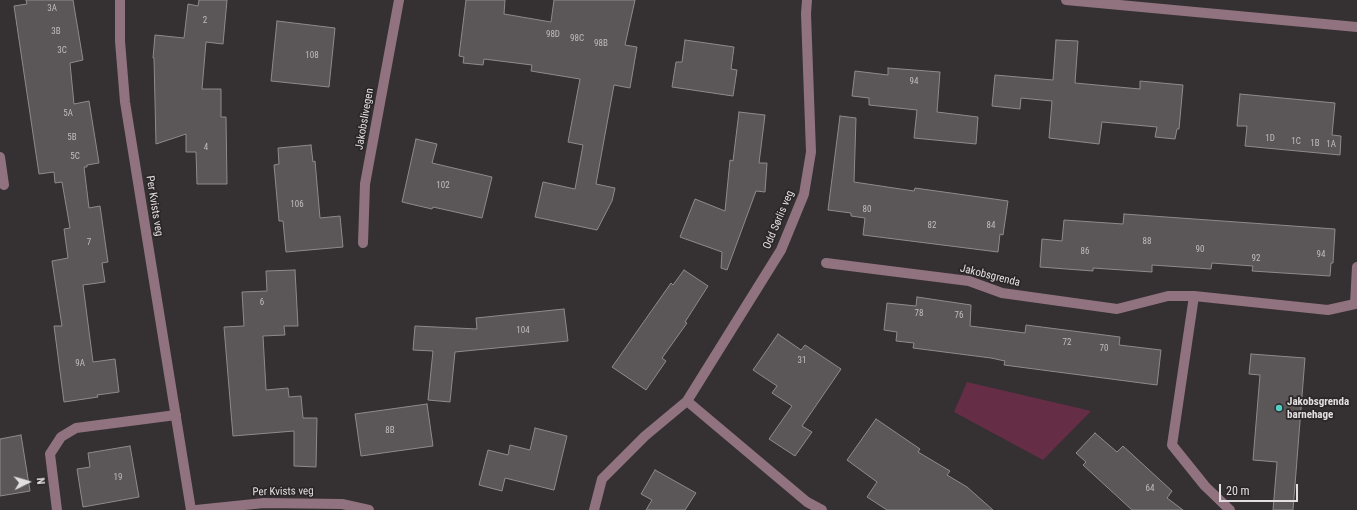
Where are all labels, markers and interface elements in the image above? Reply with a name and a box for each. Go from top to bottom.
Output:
house number: 3A [47,4,57,14]
house number: 2 [203,16,207,26]
house number: 3B [51,27,61,37]
house number: 98D [546,30,560,40]
house number: 98C [570,34,584,44]
house number: 98B [594,39,608,49]
house number: 3C [57,46,67,56]
house number: 108 [305,51,319,61]
house number: 94 [910,77,918,87]
street label: Jakobslivegen [353,87,377,151]
house number: 5A [63,109,73,119]
house number: 5B [67,133,77,143]
house number: 1D [1265,134,1275,144]
house number: 1C [1291,137,1301,147]
house number: 1B [1310,139,1320,149]
house number: 1A [1326,140,1336,150]
house number: 4 [204,143,208,153]
house number: 5C [70,152,80,162]
street label: Per Kvists veg [143,175,165,237]
house number: 102 [436,181,450,191]
street label: Odd Sørlis veg [761,189,797,251]
house number: 106 [290,200,304,210]
house number: 80 [863,205,871,215]
house number: 82 [928,221,936,231]
house number: 84 [987,221,995,231]
house number: 88 [1143,237,1151,247]
house number: 7 [87,238,91,248]
house number: 90 [1196,245,1204,255]
house number: 86 [1081,247,1089,257]
house number: 94 [1317,250,1325,260]
house number: 92 [1252,254,1260,264]
street label: Jakobsgrenda [959,262,1021,290]
house number: 6 [260,298,264,308]
house number: 78 [915,309,923,319]
house number: 76 [955,311,963,321]
house number: 104 [516,326,530,336]
house number: 72 [1063,338,1071,348]
house number: 70 [1100,344,1108,354]
house number: 31 [798,356,806,366]
house number: 9A [75,359,85,369]
place label: Jakobsgrenda barnehage [1287,395,1349,421]
marker: Jakobsgrenda barnehage [1274,403,1284,413]
house number: 8B [385,426,395,436]
north arrow [8,462,48,502]
house number: 19 [114,473,122,483]
scale bar [1221,476,1300,502]
text: N [34,477,47,485]
house number: 64 [1146,484,1154,494]
text: 20 m [1226,484,1250,498]
street label: Per Kvists veg [252,485,314,499]

